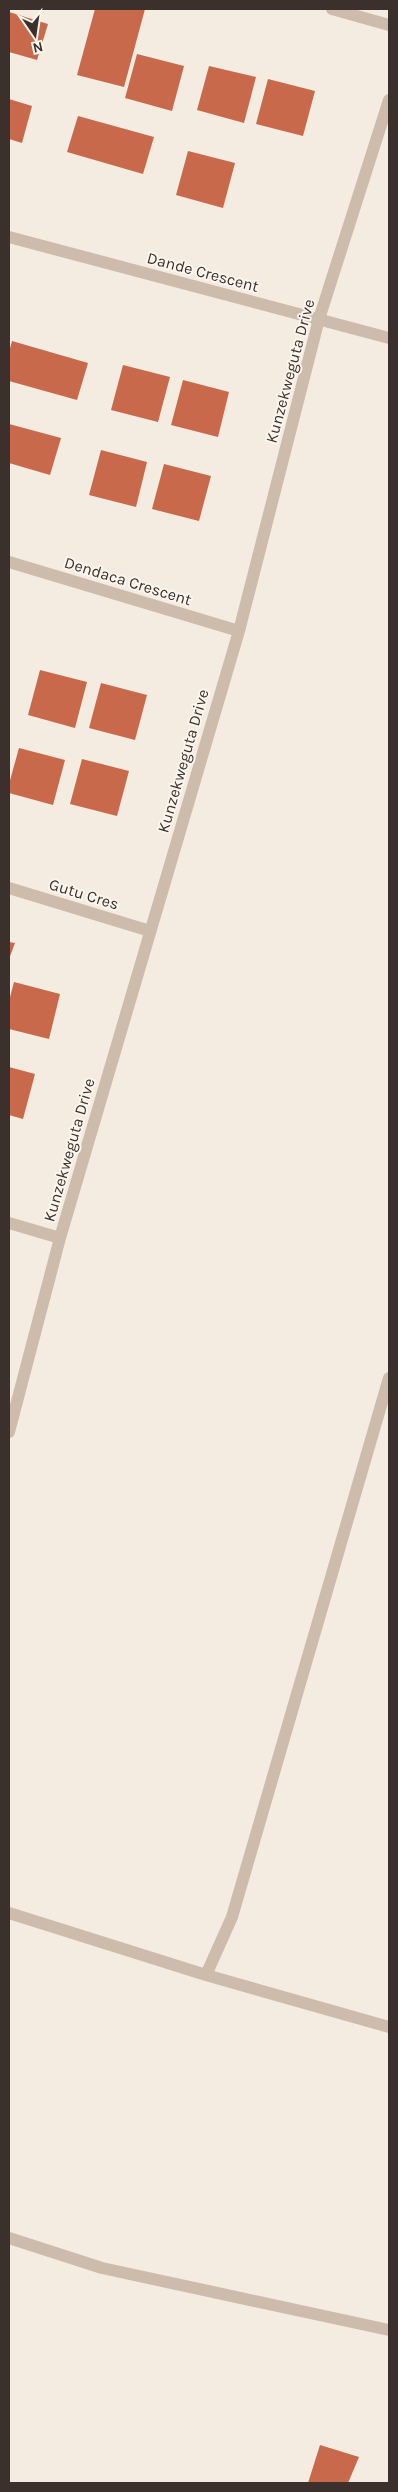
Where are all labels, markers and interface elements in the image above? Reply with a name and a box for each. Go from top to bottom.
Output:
north arrow [10,10,60,60]
text: N [31,38,45,57]
street label: Dande Crescent [145,248,261,296]
street label: Kunzekweguta Drive [262,297,318,445]
street label: Dendaca Crescent [62,553,194,609]
street label: Kunzekweguta Drive [153,687,213,835]
street label: Gutu Cres [47,874,121,914]
street label: Kunzekweguta Drive [39,1076,99,1224]

